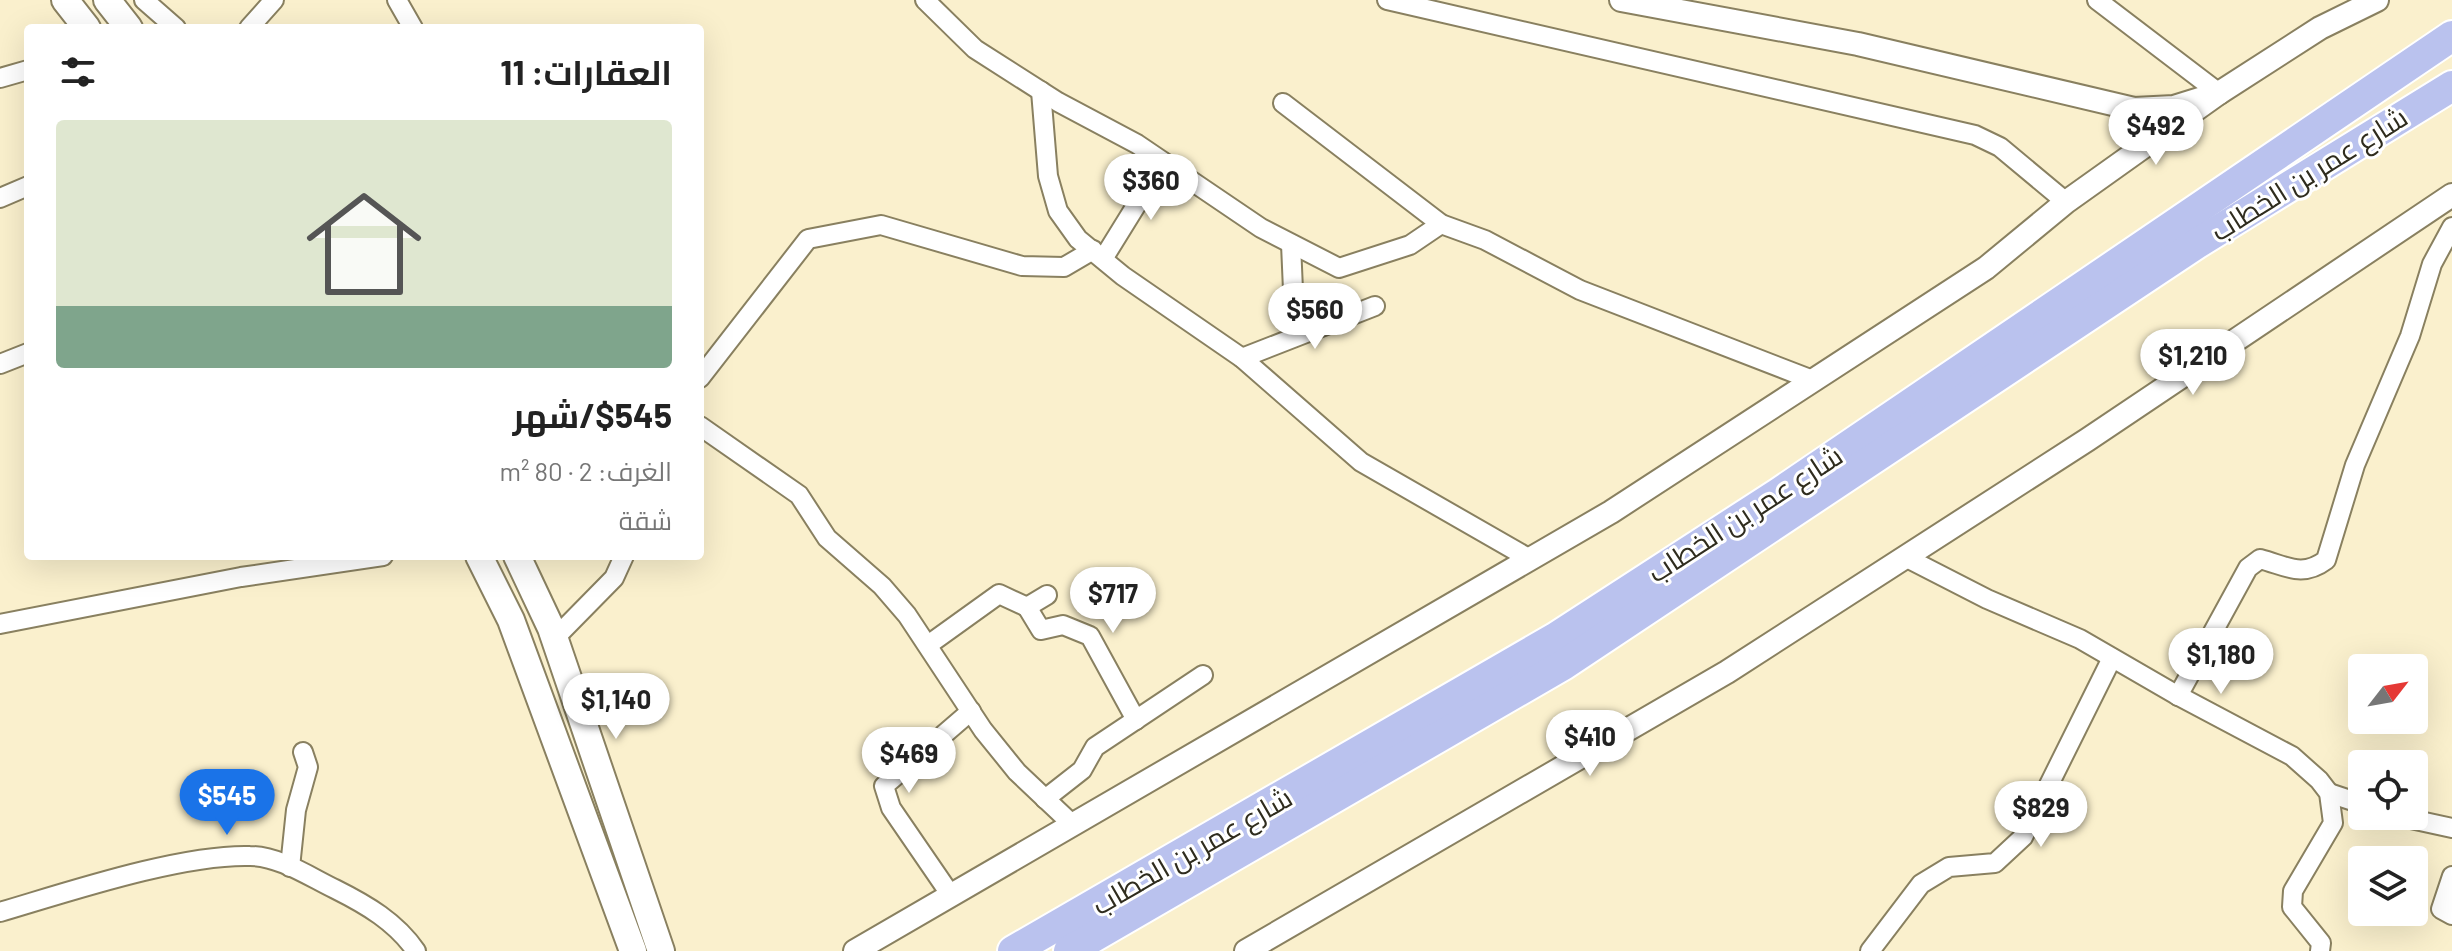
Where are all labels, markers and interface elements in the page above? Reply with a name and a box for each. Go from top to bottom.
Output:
icon: filters [56,50,100,94]
text: العقارات: 11 [500,51,672,92]
pin: $492 [2109,99,2203,167]
street label: شارع عمر بن الخطاب [2204,99,2415,250]
text: $492 [2127,109,2185,140]
pin: $360 [1104,154,1198,222]
text: $360 [1122,164,1180,195]
icon: home [292,172,436,316]
pin: $560 [1268,283,1362,351]
text: $560 [1286,293,1344,324]
pin: $1,210 [2128,329,2258,397]
text: $1,210 [2158,339,2228,370]
text: $545/شهر [513,394,672,435]
street label: شارع عمر بن الخطاب [1641,438,1850,591]
text: الغرف: 2 · 80 m² [499,455,672,486]
text: شقة [619,504,672,535]
pin: $717 [1066,567,1160,635]
text: $717 [1088,577,1138,608]
pin: $1,180 [2156,628,2286,696]
text: $1,180 [2186,638,2256,669]
north arrow [2348,654,2428,734]
map controls [2348,654,2428,926]
pin: $1,140 [551,673,681,741]
text: $1,140 [581,683,651,714]
pin: $410 [1543,710,1637,778]
text: $410 [1564,720,1616,751]
pin: $469 [862,727,956,795]
text: $469 [880,737,938,768]
button: locate [2348,750,2428,830]
pin: $545 [180,769,274,837]
text: $545 [198,779,256,810]
street label: شارع عمر بن الخطاب [1085,779,1299,924]
pin: $829 [1994,781,2088,849]
text: $829 [2012,791,2070,822]
button: layers [2348,846,2428,926]

